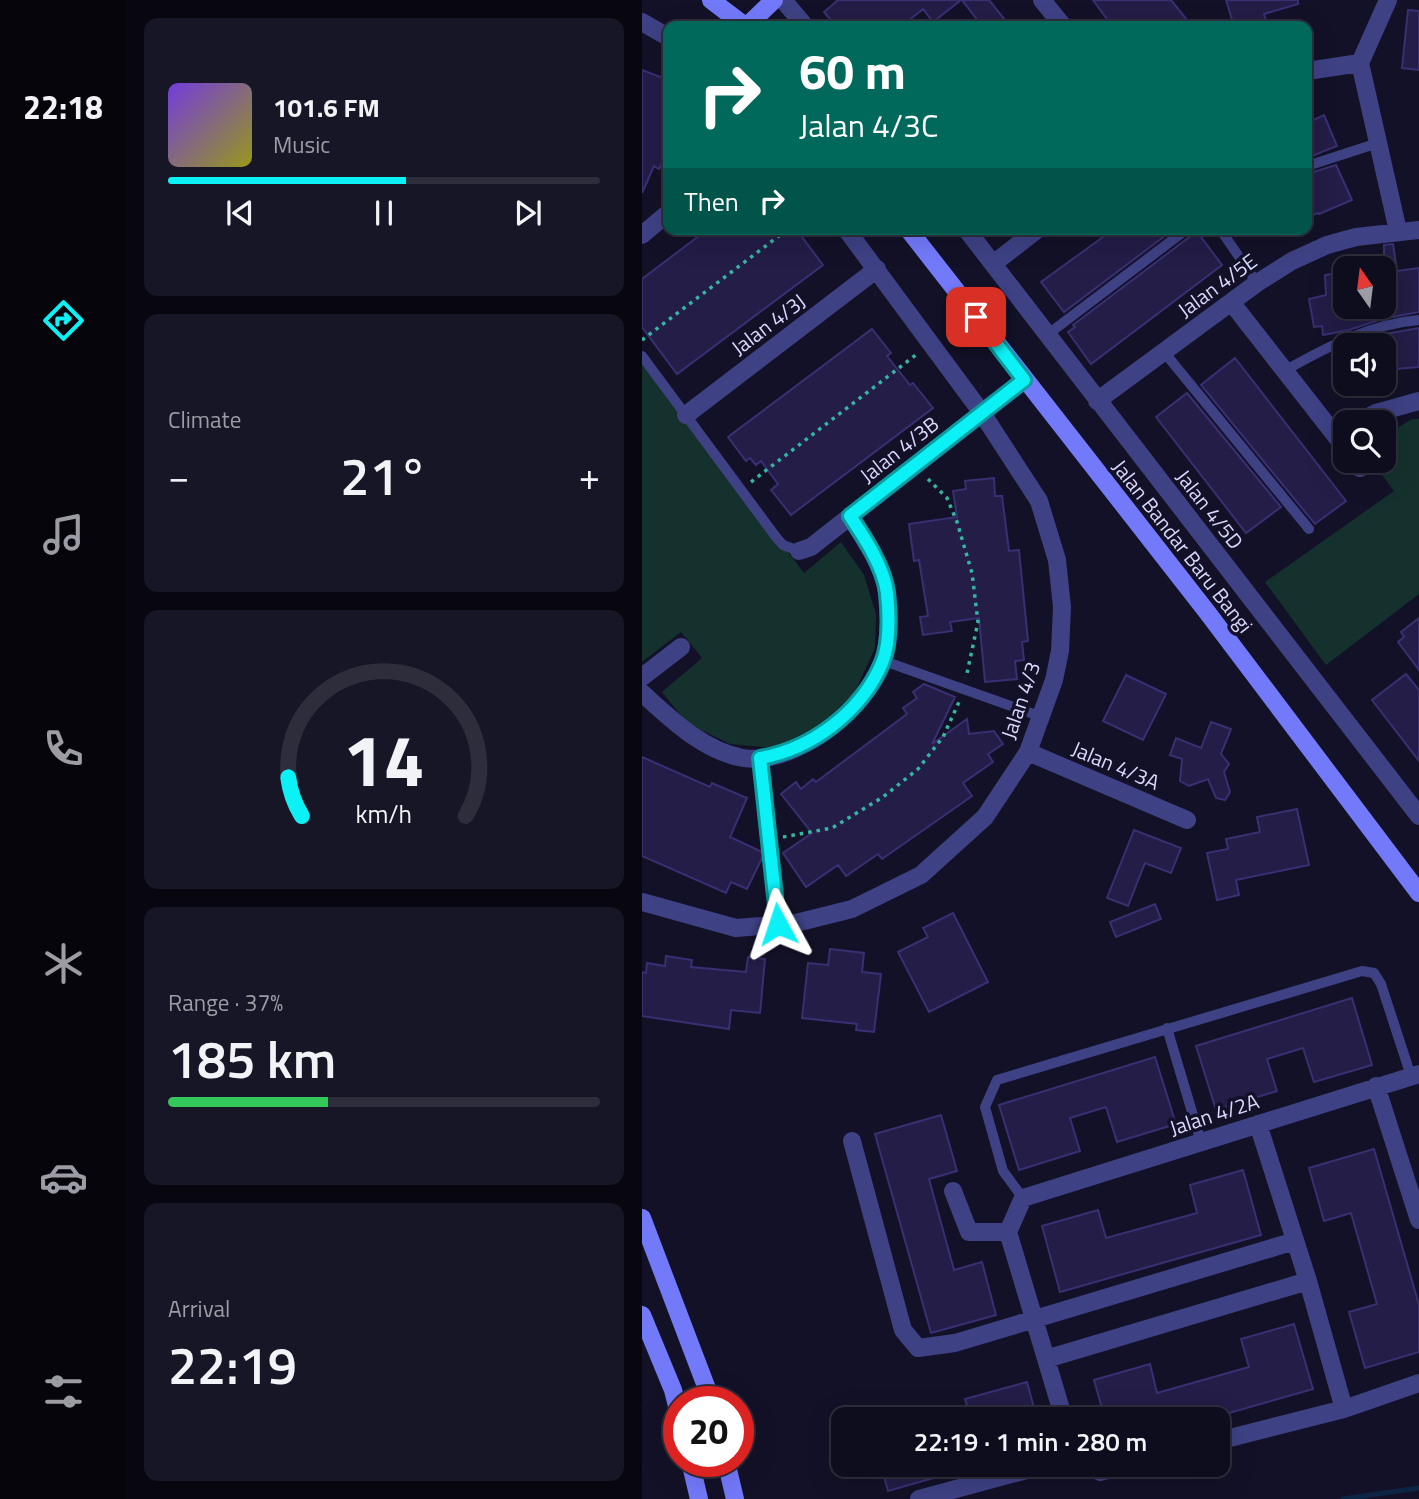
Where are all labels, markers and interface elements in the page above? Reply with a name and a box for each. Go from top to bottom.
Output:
text: 60 m [799,33,906,108]
icon: right [684,49,775,140]
text: 22:18 [23,83,103,131]
text: 101.6 FM [273,88,380,127]
text: Jalan 4/3C [799,101,938,149]
text: Music [273,127,330,162]
text: Then [684,182,739,221]
icon: right [753,182,791,220]
icon: previous [221,194,259,232]
icon: pause [365,194,403,232]
icon: next [509,194,547,232]
street label: Jalan 4/5E [1171,245,1263,325]
north arrow [1333,256,1396,318]
map controls [1333,256,1396,473]
street label: Jalan 4/3J [724,285,812,363]
pin [946,287,1006,347]
icon: directions [39,296,88,345]
icon: arrive [957,298,995,336]
button: sound [1333,333,1396,396]
text: Climate [168,402,241,437]
street label: Jalan 4/3B [853,408,945,490]
button: search [1333,410,1396,473]
text: 21° [340,436,428,515]
text: − [168,447,189,505]
text: + [579,447,600,505]
street label: Jalan Bandar Baru Bangi [1105,452,1261,640]
street label: Jalan 4/5D [1169,462,1251,556]
icon: music [39,510,88,559]
street label: Jalan 4/3 [992,657,1048,743]
text: 14 [343,704,425,814]
icon: phone [39,724,88,773]
street label: Jalan 4/3A [1067,732,1165,798]
text: km/h [356,794,412,832]
position arrow [741,887,815,961]
icon: climate [39,939,88,988]
text: Range · 37% [168,985,283,1020]
text: 185 km [168,1019,336,1098]
street label: Jalan 4/2A [1165,1084,1263,1144]
icon: car [39,1153,88,1202]
text: Arrival [168,1291,230,1326]
text: 22:19 [168,1325,297,1404]
icon: filters [39,1367,88,1416]
speed limit sign: 20 [663,1386,754,1477]
text: 22:19 · 1 min · 280 m [914,1422,1147,1461]

